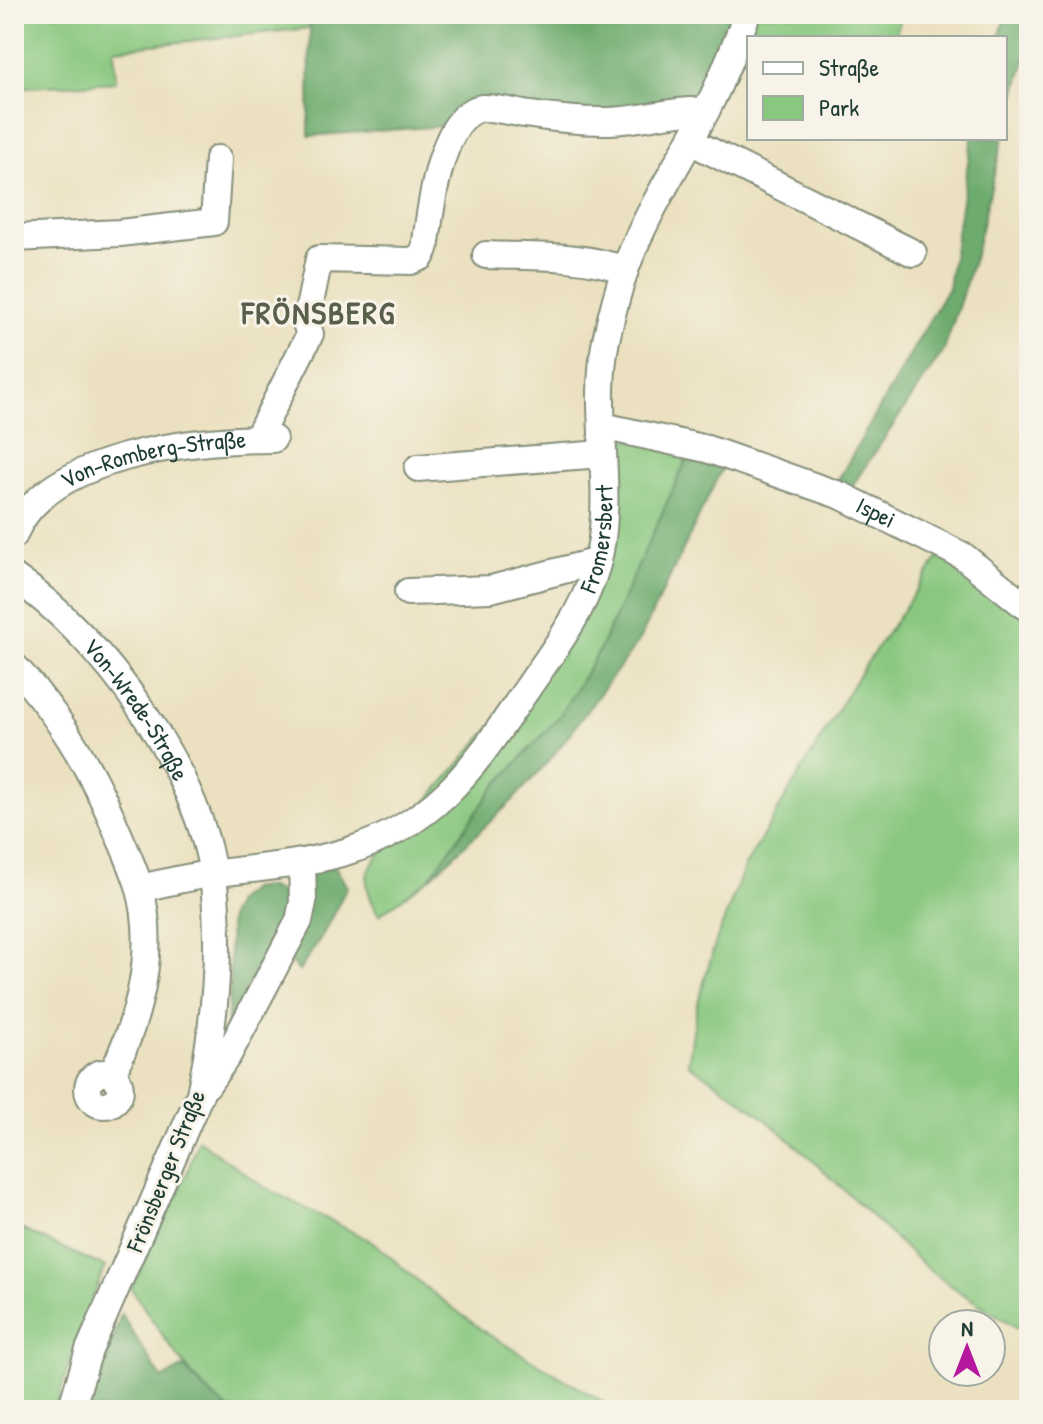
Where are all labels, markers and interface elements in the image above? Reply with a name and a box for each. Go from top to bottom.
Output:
legend [747,36,1007,140]
text: Straße [819,51,880,83]
text: Park [819,91,859,123]
district label: FRÖNSBERG [241,291,396,334]
street label: Von-Romberg-Straße [54,423,247,495]
street label: Fromersbert [571,484,619,598]
street label: Ispei [851,489,901,535]
street label: Von-Wrede-Straße [77,631,197,786]
street label: Frönsberger Straße [118,1085,212,1257]
north arrow [927,1308,1007,1388]
text: N [961,1313,973,1343]

